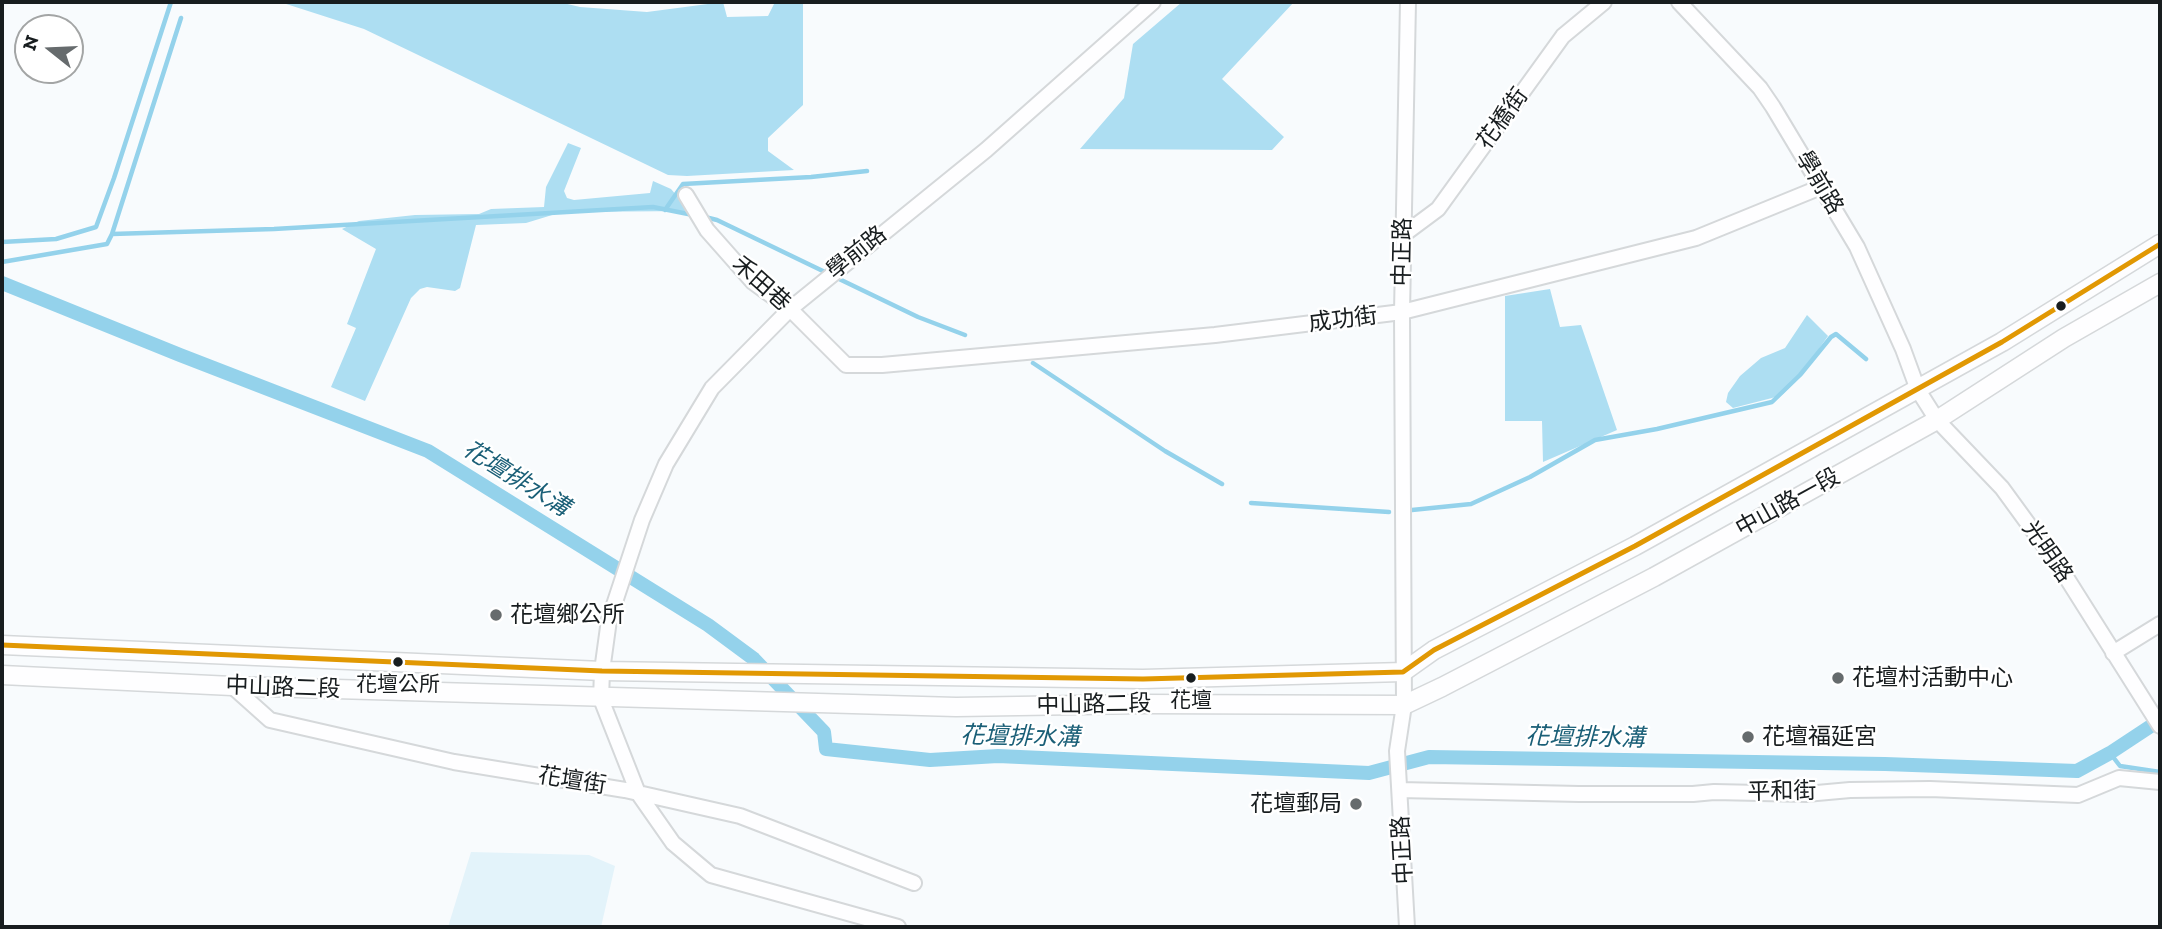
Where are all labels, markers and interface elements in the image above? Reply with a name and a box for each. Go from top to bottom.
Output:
north arrow [14,14,84,84]
text: N [17,33,44,53]
street label: 花橋街 [1472,83,1534,155]
street label: 學前路 [1789,146,1849,220]
street label: 中正路 [1389,217,1417,287]
street label: 學前路 [822,221,892,285]
street label: 禾田巷 [726,251,796,317]
unlabelled marker [2054,299,2068,313]
street label: 成功街 [1307,302,1379,338]
water label: 花壇排水溝 [457,435,575,523]
street label: 中山路一段 [1731,463,1845,543]
street label: 光明路 [2016,516,2078,588]
place label: 花壇鄉公所 [510,601,625,629]
marker: 花壇鄉公所 [488,607,504,623]
marker: 花壇公所 [391,655,405,669]
place label: 花壇村活動中心 [1852,664,2013,692]
marker: 花壇村活動中心 [1830,670,1846,686]
marker: 花壇 [1184,671,1198,685]
street label: 中山路二段 [225,672,341,704]
place label: 花壇公所 [356,672,440,698]
place label: 花壇 [1170,688,1212,714]
street label: 中山路二段 [1036,690,1152,720]
water label: 花壇排水溝 [960,722,1080,752]
water label: 花壇排水溝 [1525,723,1645,753]
place label: 花壇福延宮 [1762,723,1877,751]
marker: 花壇福延宮 [1740,729,1756,745]
street label: 花壇街 [536,762,608,800]
street label: 平和街 [1747,778,1817,806]
place label: 花壇郵局 [1250,790,1342,818]
marker: 花壇郵局 [1348,796,1364,812]
street label: 中正路 [1387,815,1419,885]

